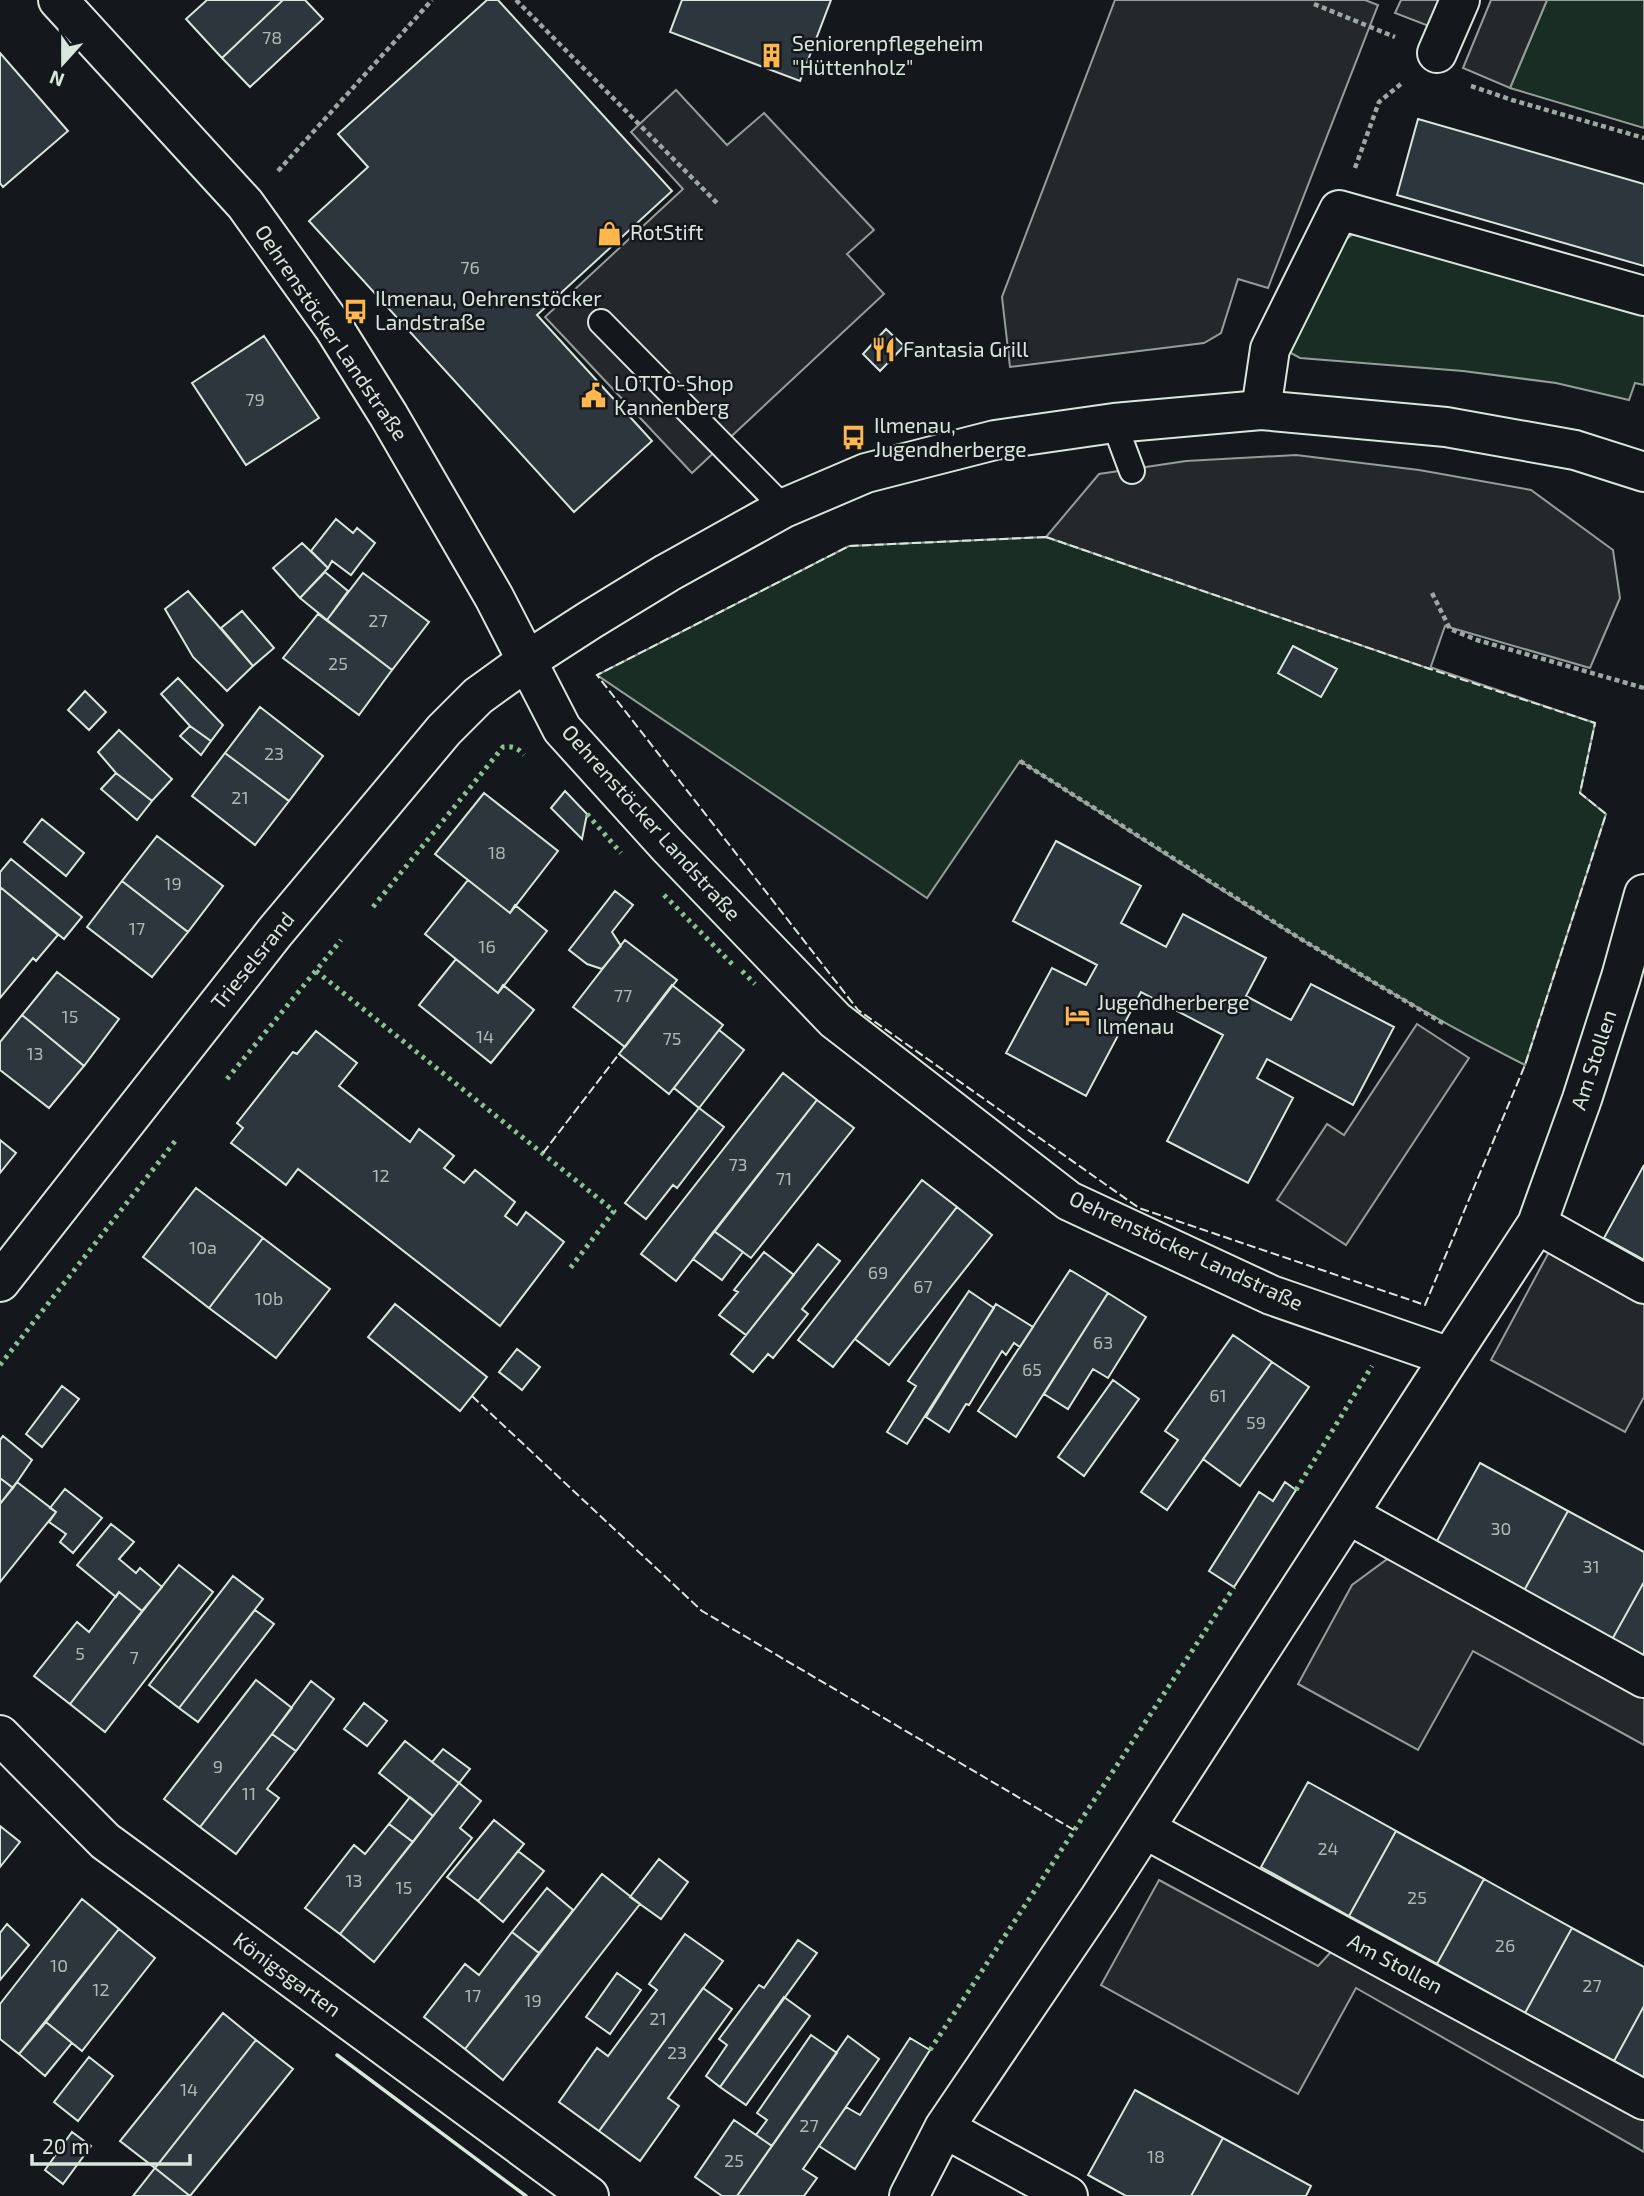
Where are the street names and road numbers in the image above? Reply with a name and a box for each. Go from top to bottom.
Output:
street label: Oehrenstöcker Landstraße [251,219,414,445]
street label: Oehrenstöcker Landstraße [558,719,747,925]
street label: Trieselsrand [205,906,299,1014]
street label: Am Stollen [1565,1006,1620,1113]
street label: Oehrenstöcker Landstraße [1066,1184,1307,1315]
street label: Königsgarten [229,1926,347,2021]
street label: Am Stollen [1344,1927,1447,1998]

